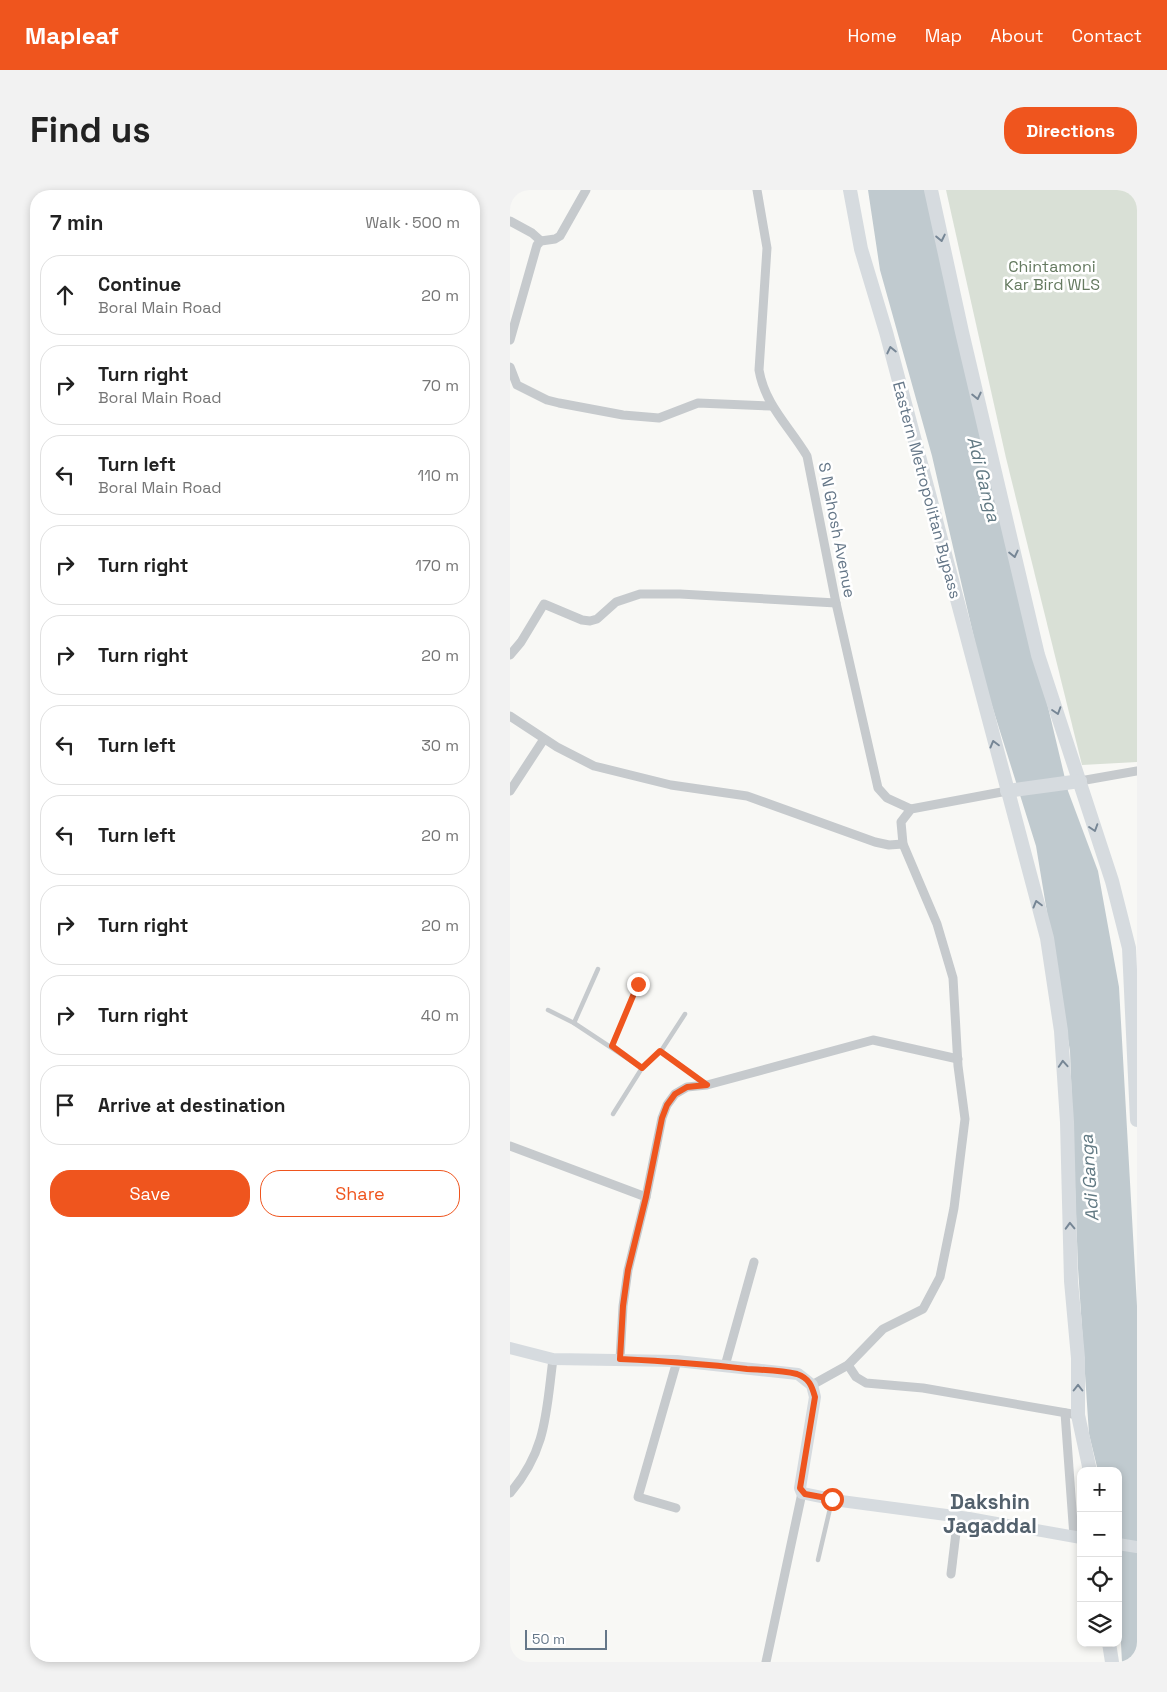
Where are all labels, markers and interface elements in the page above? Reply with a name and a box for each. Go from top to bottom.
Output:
text: Mapleaf [25,20,119,51]
text: Home [848,24,897,47]
text: Map [925,24,962,47]
text: About [990,24,1044,47]
text: Contact [1072,24,1142,47]
button: Directions [1004,107,1137,154]
text: Find us [30,108,151,152]
text: 7 min [50,209,103,236]
text: Walk · 500 m [365,212,460,233]
one-way arrow [935,233,946,242]
park label: Chintamoni Kar Bird WLS [1004,256,1100,295]
text: Continue [98,272,181,297]
icon: ahead [51,281,79,309]
text: 20 m [421,285,459,306]
text: Boral Main Road [98,297,222,318]
one-way arrow [886,345,897,354]
text: Turn right [98,362,188,387]
icon: right [51,371,79,399]
text: 70 m [422,375,459,396]
street label: Eastern Metropolitan Bypass [888,379,966,601]
text: Boral Main Road [98,387,222,408]
one-way arrow [971,392,982,401]
water label: Adi Ganga [962,434,1006,525]
text: Turn left [98,452,176,477]
street label: S N Ghosh Avenue [814,460,860,600]
icon: left [51,461,79,489]
text: 110 m [417,465,459,486]
text: Boral Main Road [98,477,222,498]
one-way arrow [1008,550,1019,559]
icon: right [51,551,79,579]
text: Turn right [98,553,188,578]
text: 170 m [415,555,459,576]
icon: right [51,641,79,669]
text: Turn right [98,643,188,668]
text: 20 m [421,645,459,666]
one-way arrow [1051,706,1061,715]
icon: left [51,731,79,759]
text: Turn left [98,733,176,758]
text: 30 m [421,735,459,756]
one-way arrow [990,740,1000,748]
icon: left [51,821,79,849]
text: Turn left [98,823,176,848]
one-way arrow [1089,823,1099,831]
text: 20 m [421,825,459,846]
one-way arrow [1033,900,1043,908]
icon: right [51,911,79,939]
text: Turn right [98,913,188,938]
text: 20 m [421,915,459,936]
route end [627,973,650,996]
icon: right [51,1001,79,1029]
text: Turn right [98,1003,188,1028]
text: 40 m [421,1005,459,1026]
one-way arrow [1058,1060,1069,1068]
icon: arrive [51,1091,79,1119]
text: Arrive at destination [98,1093,286,1118]
water label: Adi Ganga [1074,1133,1104,1222]
button: Save [50,1170,250,1217]
button: Share [260,1170,460,1217]
one-way arrow [1065,1222,1076,1230]
one-way arrow [1073,1384,1083,1392]
map controls [1077,1467,1122,1647]
button: + [1077,1467,1122,1512]
route start [821,1488,844,1511]
district label: Dakshin Jagaddal [943,1488,1037,1539]
button: − [1077,1512,1122,1557]
button: locate [1077,1557,1122,1602]
button: layers [1077,1602,1122,1647]
scale bar [525,1627,608,1650]
text: 50 m [532,1630,565,1648]

